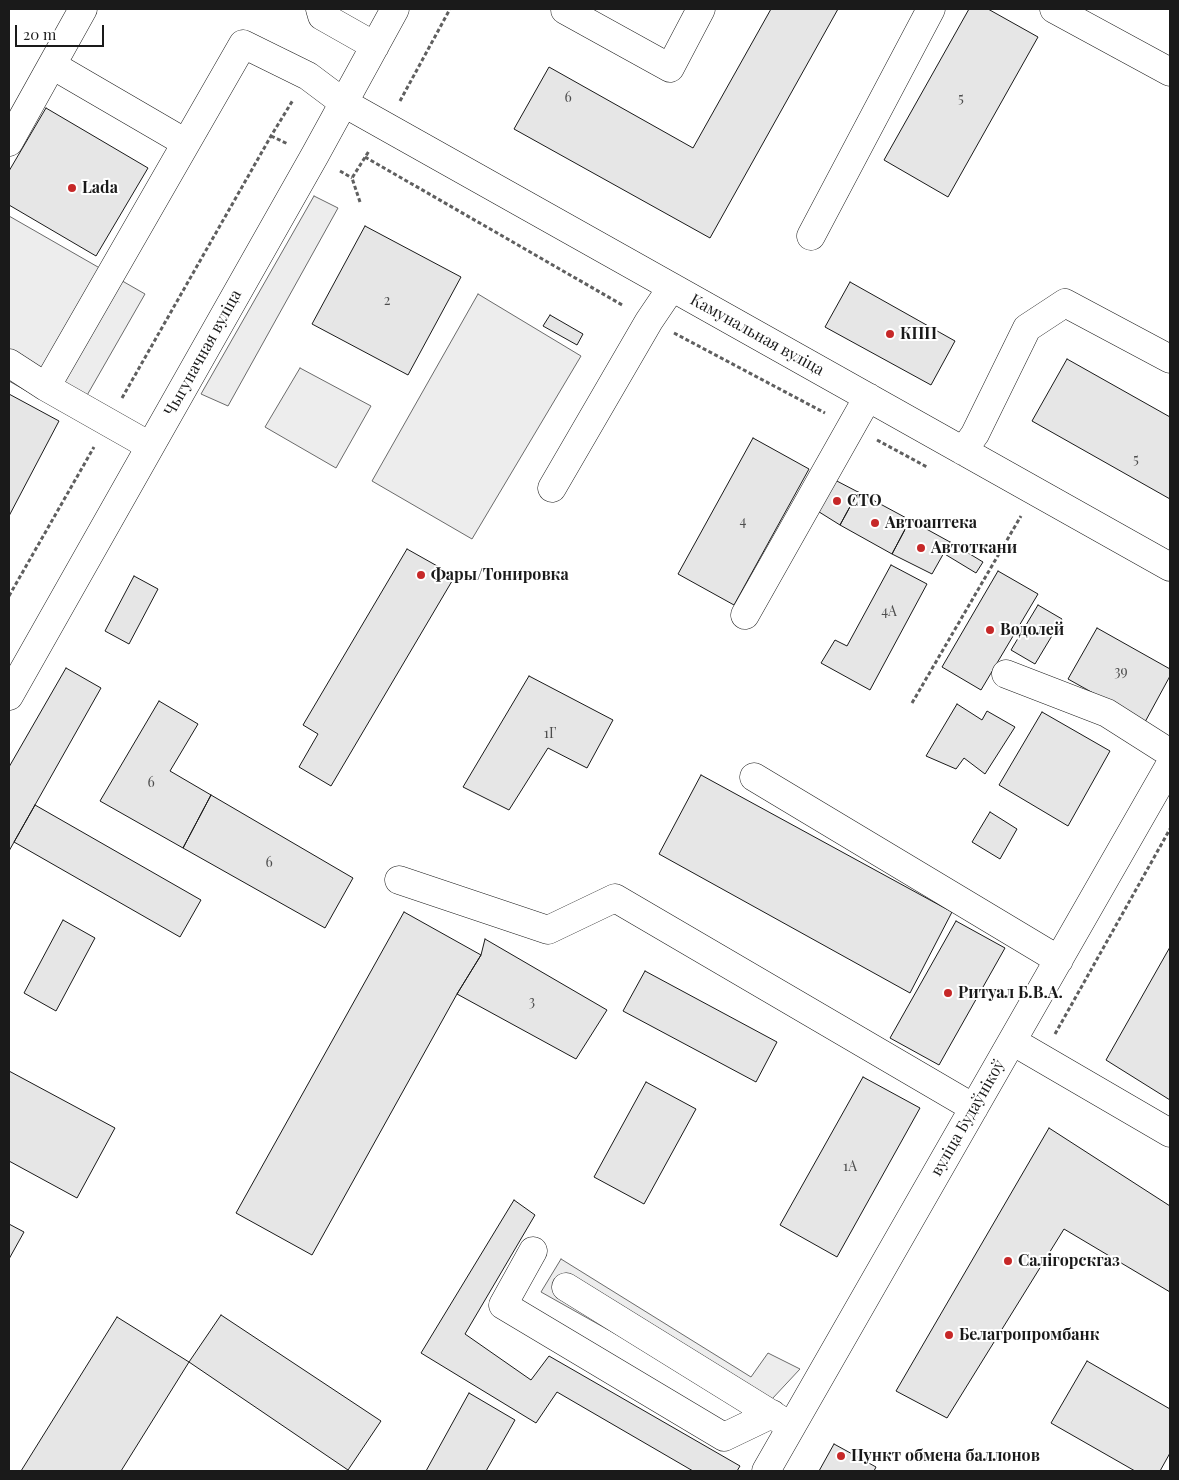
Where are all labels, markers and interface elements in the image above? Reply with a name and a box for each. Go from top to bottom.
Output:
scale bar [18,15,106,47]
text: 20 m [23,24,56,44]
house number: 6 [564,90,572,106]
house number: 5 [958,91,964,107]
place label: Lada [82,178,118,198]
marker: Lada [66,182,78,194]
street label: Чыгуначная вуліца [160,287,246,419]
street label: Камунальная вуліца [687,290,827,380]
house number: 2 [384,293,390,309]
place label: КПП [900,324,937,344]
marker: КПП [884,328,896,340]
house number: 5 [1133,452,1139,468]
place label: СТО [847,491,882,511]
marker: СТО [831,495,843,507]
place label: Автоаптека [885,513,977,533]
house number: 4 [740,514,746,530]
marker: Автоаптека [869,517,881,529]
place label: Автоткани [931,538,1017,558]
marker: Автоткани [915,542,927,554]
place label: Фары/Тонировка [431,565,569,585]
marker: Фары/Тонировка [415,569,427,581]
house number: 4А [881,604,897,620]
place label: Водолей [1000,620,1064,640]
marker: Водолей [984,624,996,636]
house number: 39 [1114,664,1128,680]
house number: 1Г [544,726,556,742]
house number: 6 [147,775,155,791]
house number: 6 [265,855,273,871]
place label: Ритуал Б.В.А. [958,983,1063,1003]
marker: Ритуал Б.В.А. [942,987,954,999]
house number: 3 [529,994,535,1010]
street label: вуліца Будаўнікоў [927,1057,1009,1179]
house number: 1А [843,1159,857,1175]
place label: Салігорскгаз [1018,1251,1120,1271]
marker: Салігорскгаз [1002,1255,1014,1267]
place label: Белагропромбанк [959,1325,1100,1345]
marker: Белагропромбанк [943,1329,955,1341]
place label: Пункт обмена баллонов [851,1446,1040,1466]
marker: Пункт обмена баллонов [835,1450,847,1462]

